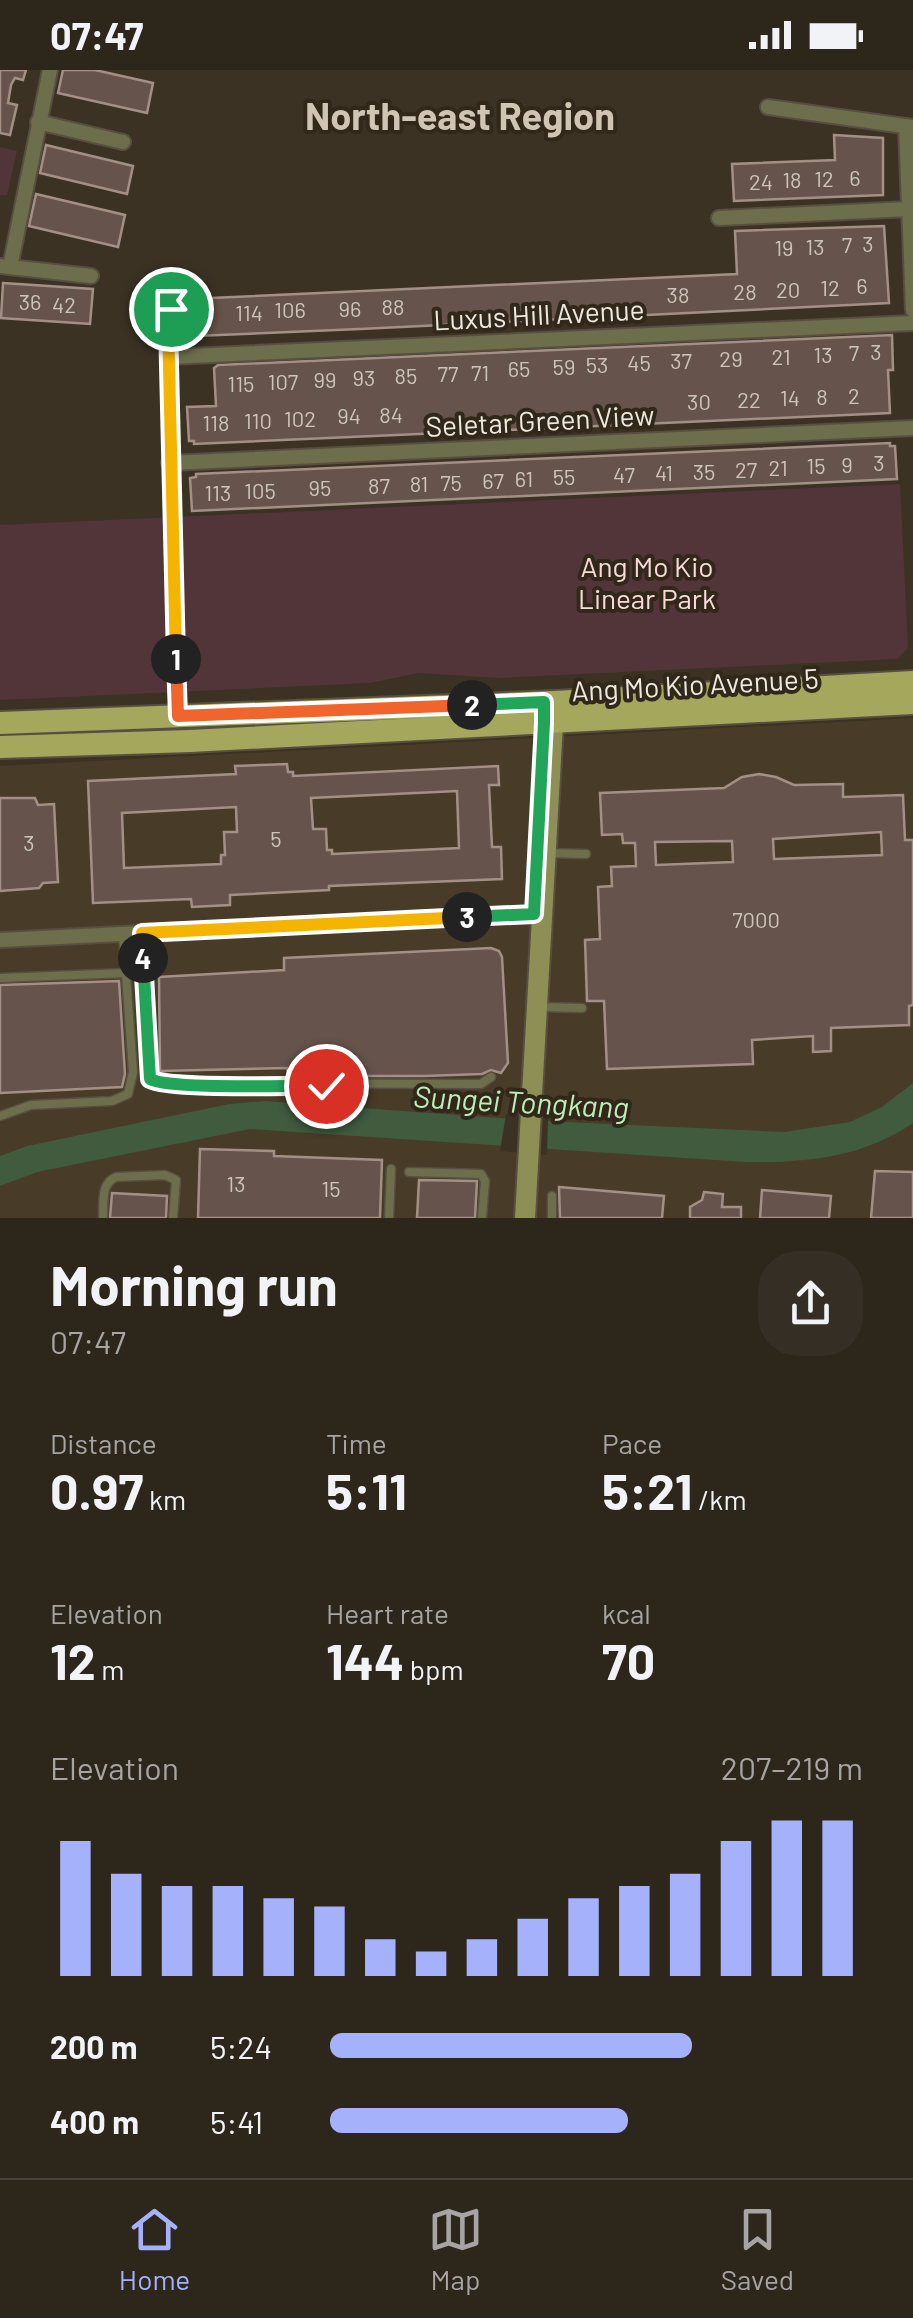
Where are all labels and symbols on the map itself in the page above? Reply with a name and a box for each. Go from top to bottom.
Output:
district label: North-east Region [305,92,615,138]
house number: 6 [849,164,861,190]
house number: 12 [814,165,834,191]
house number: 18 [782,166,802,192]
house number: 24 [749,168,773,194]
house number: 3 [862,230,874,256]
house number: 7 [842,231,852,257]
house number: 13 [805,233,825,259]
house number: 19 [774,234,794,260]
pin [129,267,214,352]
house number: 6 [856,272,868,298]
house number: 12 [820,274,840,300]
house number: 20 [776,276,800,302]
house number: 28 [733,278,757,304]
house number: 38 [667,281,689,307]
house number: 36 [19,288,41,314]
house number: 42 [52,291,76,317]
street label: Luxus Hill Avenue [433,291,645,337]
house number: 88 [382,293,404,319]
house number: 96 [339,295,361,321]
house number: 106 [274,296,306,322]
house number: 114 [235,299,263,325]
house number: 3 [870,338,882,364]
house number: 7 [849,339,859,365]
house number: 13 [813,341,833,367]
house number: 21 [771,343,791,369]
house number: 29 [719,345,743,371]
house number: 37 [670,347,692,373]
house number: 45 [627,349,651,375]
house number: 53 [586,351,608,377]
house number: 59 [553,353,575,379]
house number: 65 [508,355,530,381]
house number: 71 [471,359,489,385]
house number: 77 [438,360,458,386]
house number: 85 [395,362,417,388]
house number: 93 [353,364,375,390]
house number: 99 [314,366,336,392]
house number: 107 [268,368,298,394]
house number: 115 [228,370,254,396]
house number: 2 [848,382,860,408]
house number: 8 [816,383,828,409]
house number: 14 [780,384,800,410]
house number: 22 [737,386,761,412]
house number: 30 [687,388,711,414]
street label: Seletar Green View [425,397,655,443]
house number: 84 [379,401,403,427]
house number: 94 [337,402,361,428]
house number: 102 [284,405,316,431]
house number: 110 [244,407,272,433]
house number: 118 [203,409,229,435]
house number: 3 [873,449,885,475]
house number: 9 [841,451,853,477]
house number: 15 [806,452,826,478]
house number: 21 [768,454,788,480]
house number: 27 [735,456,757,482]
house number: 35 [693,458,715,484]
house number: 41 [655,459,673,485]
house number: 47 [613,461,635,487]
house number: 55 [553,463,575,489]
house number: 61 [515,465,533,491]
house number: 67 [482,467,504,493]
house number: 75 [440,469,462,495]
house number: 81 [410,470,428,496]
house number: 87 [368,472,390,498]
house number: 95 [309,474,331,500]
house number: 105 [244,477,276,503]
house number: 113 [205,479,231,505]
park label: Ang Mo Kio Linear Park [578,549,716,615]
pin: 1 [151,634,201,684]
street label: Ang Mo Kio Avenue 5 [570,661,819,707]
pin: 2 [447,680,497,730]
house number: 5 [270,825,282,851]
house number: 3 [23,829,35,855]
pin: 3 [442,892,492,942]
house number: 7000 [732,906,780,932]
pin: 4 [118,933,168,983]
pin [284,1044,369,1129]
water label: Sungei Tongkang [413,1077,630,1125]
house number: 13 [226,1170,246,1196]
house number: 15 [321,1175,341,1201]

